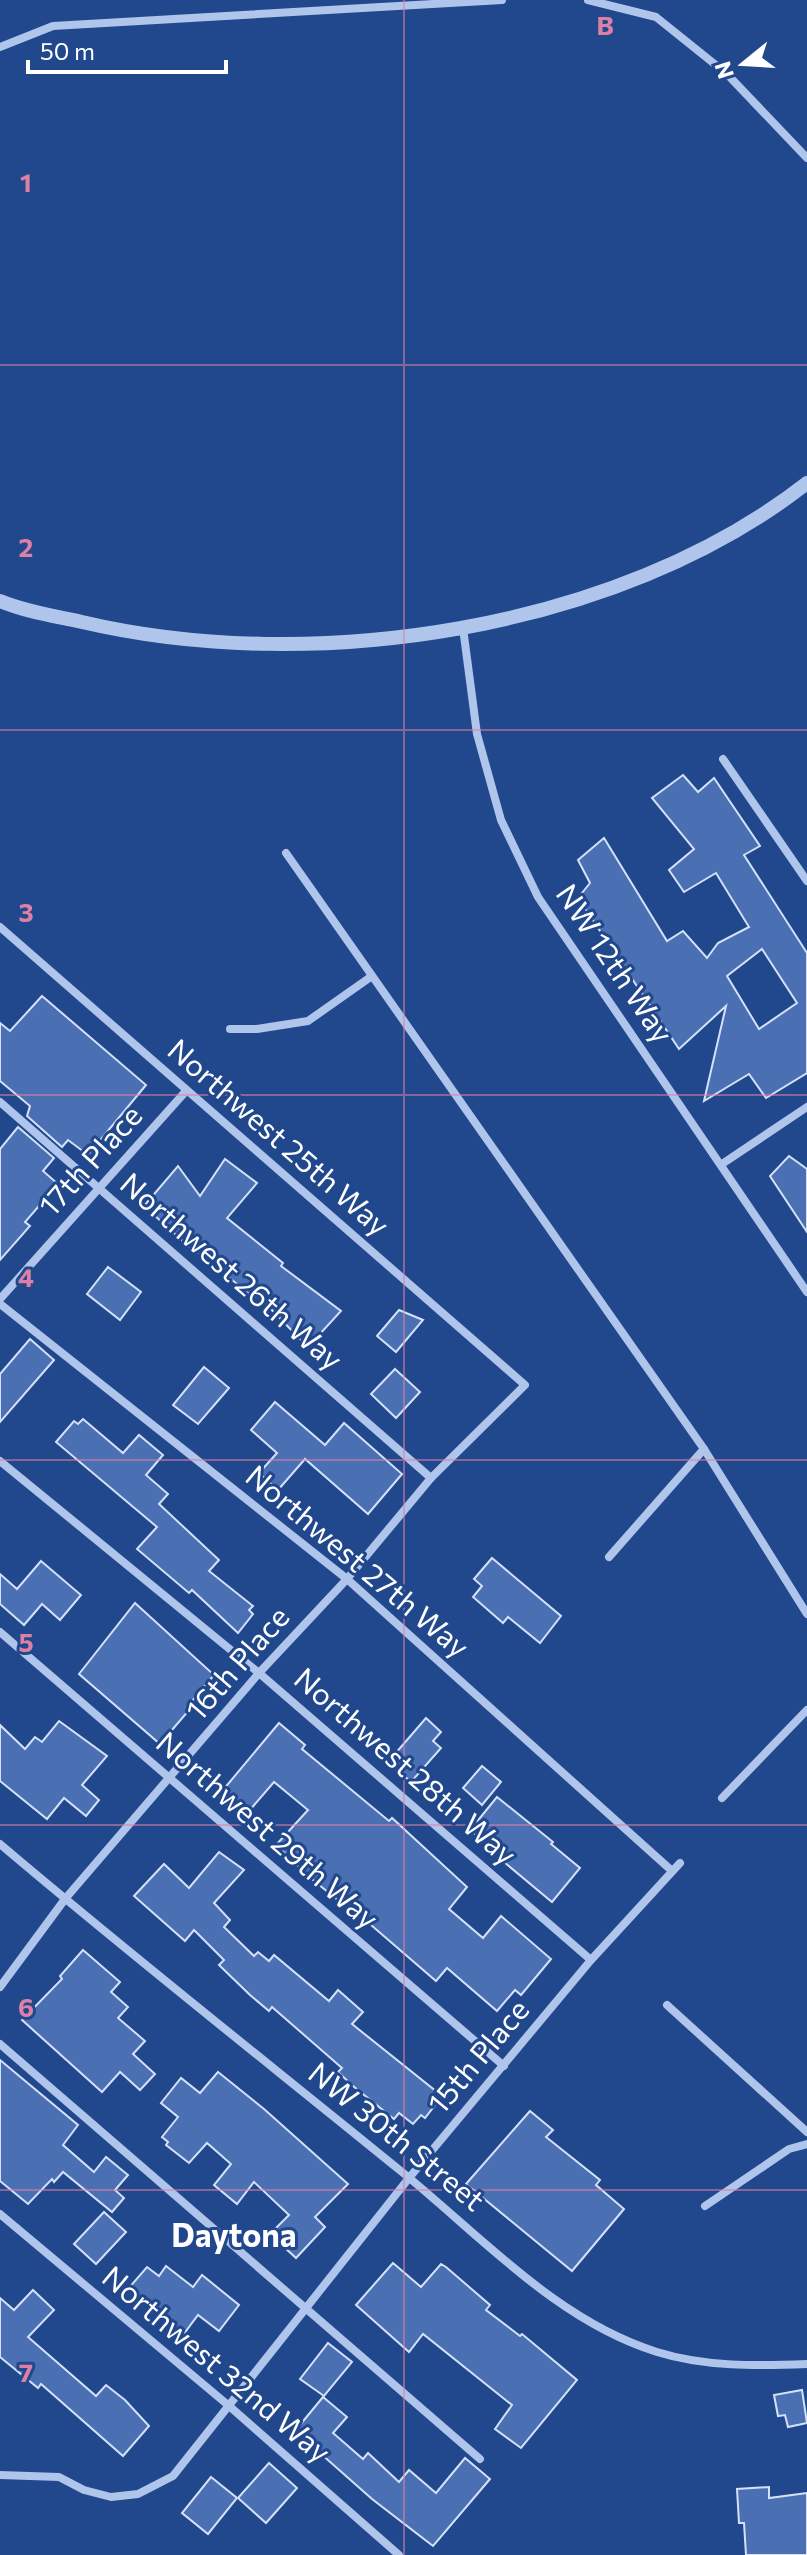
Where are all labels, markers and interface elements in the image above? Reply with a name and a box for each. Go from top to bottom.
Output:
text: B [596,9,614,40]
scale bar [28,24,226,74]
north arrow [703,24,783,104]
text: 50 m [40,36,95,65]
text: N [708,58,739,82]
text: 1 [20,166,32,197]
text: 2 [19,531,33,562]
street label: NW 12th Way [549,876,683,1049]
text: 3 [18,896,34,927]
street label: Northwest 25th Way [161,1030,398,1242]
street label: 17th Place [30,1096,149,1223]
street label: Northwest 26th Way [114,1163,351,1377]
text: 4 [18,1261,34,1292]
street label: Northwest 27th Way [239,1456,478,1664]
street label: 16th Place [177,1598,296,1727]
text: 5 [18,1626,34,1657]
street label: Northwest 28th Way [288,1658,525,1872]
street label: Northwest 29th Way [150,1722,387,1936]
text: 6 [18,1991,34,2022]
street label: 15th Place [419,1991,536,2120]
street label: NW 30th Street [302,2053,493,2217]
district label: Daytona [171,2214,297,2254]
street label: Northwest 32nd Way [96,2257,339,2469]
text: 7 [19,2356,33,2387]

